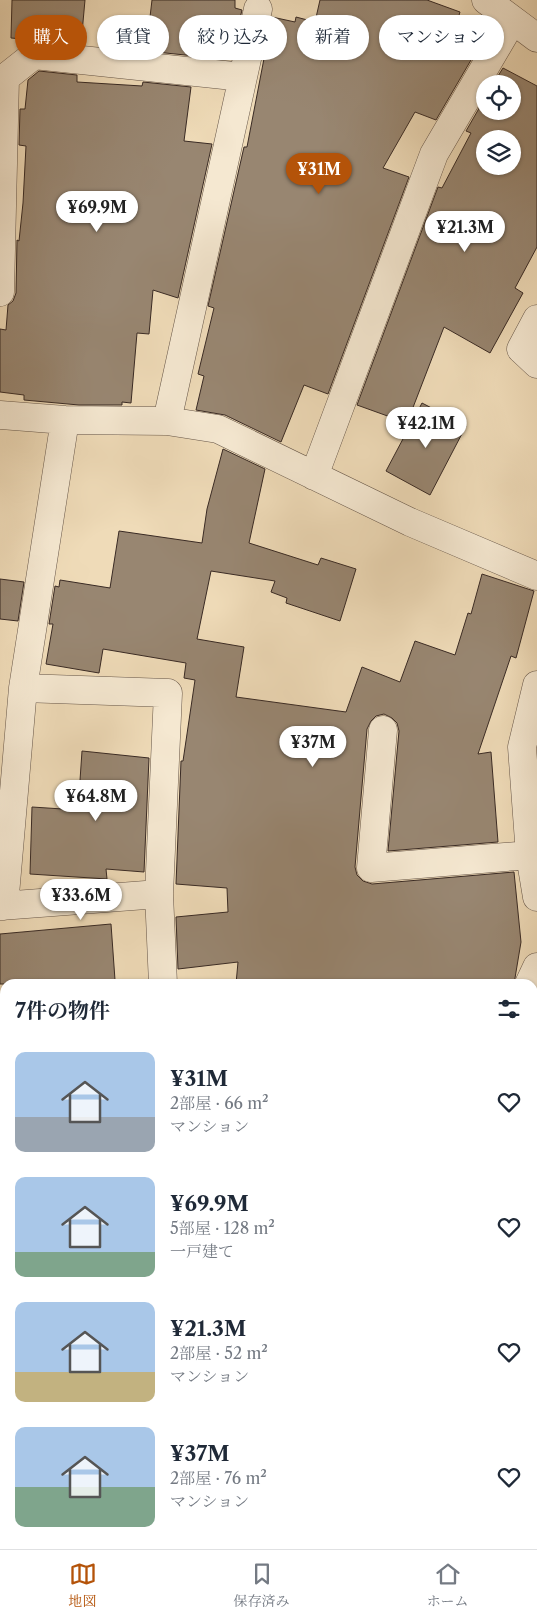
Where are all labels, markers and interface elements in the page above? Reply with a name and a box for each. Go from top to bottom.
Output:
chip: 購入 [15,15,87,60]
chip: 賃貸 [97,15,169,60]
chip: 絞り込み [179,15,287,60]
chip: 新着 [297,15,369,60]
chip: マンション [379,15,504,60]
map controls [476,75,521,175]
button: locate [476,75,521,120]
button: layers [476,130,521,175]
pin: ¥31M [289,152,349,195]
text: ¥31M [297,159,341,179]
pin: ¥69.9M [56,190,138,233]
text: ¥69.9M [67,197,127,217]
pin: ¥21.3M [424,210,506,253]
text: ¥21.3M [436,217,494,237]
pin: ¥42.1M [385,406,467,449]
text: ¥42.1M [397,413,455,433]
pin: ¥37M [283,726,343,768]
text: ¥37M [290,732,336,752]
pin: ¥64.8M [55,780,137,822]
text: ¥64.8M [65,786,127,806]
pin: ¥33.6M [40,878,122,921]
text: ¥33.6M [51,885,111,905]
icon: filters [495,995,523,1023]
text: 7件の物件 [15,998,110,1023]
text: ¥31M [170,1066,228,1091]
icon: home [55,1072,115,1132]
icon: heart [495,1088,523,1116]
text: 2部屋 · 66 m² [170,1093,269,1113]
text: マンション [170,1116,249,1136]
text: ¥69.9M [170,1191,249,1216]
icon: home [55,1197,115,1257]
icon: heart [495,1213,523,1241]
text: 5部屋 · 128 m² [170,1218,275,1238]
text: 一戸建て [170,1241,234,1261]
text: ¥21.3M [170,1316,246,1341]
icon: home [55,1322,115,1382]
icon: heart [495,1338,523,1366]
text: 2部屋 · 52 m² [170,1343,268,1363]
text: マンション [170,1366,249,1386]
text: ¥37M [170,1441,230,1466]
icon: home [55,1447,115,1507]
icon: heart [495,1463,523,1491]
text: 2部屋 · 76 m² [170,1468,267,1488]
text: マンション [170,1491,249,1511]
tab: 地図 [69,1560,97,1610]
tab: 保存済み [234,1560,290,1610]
tab: ホーム [427,1560,469,1610]

